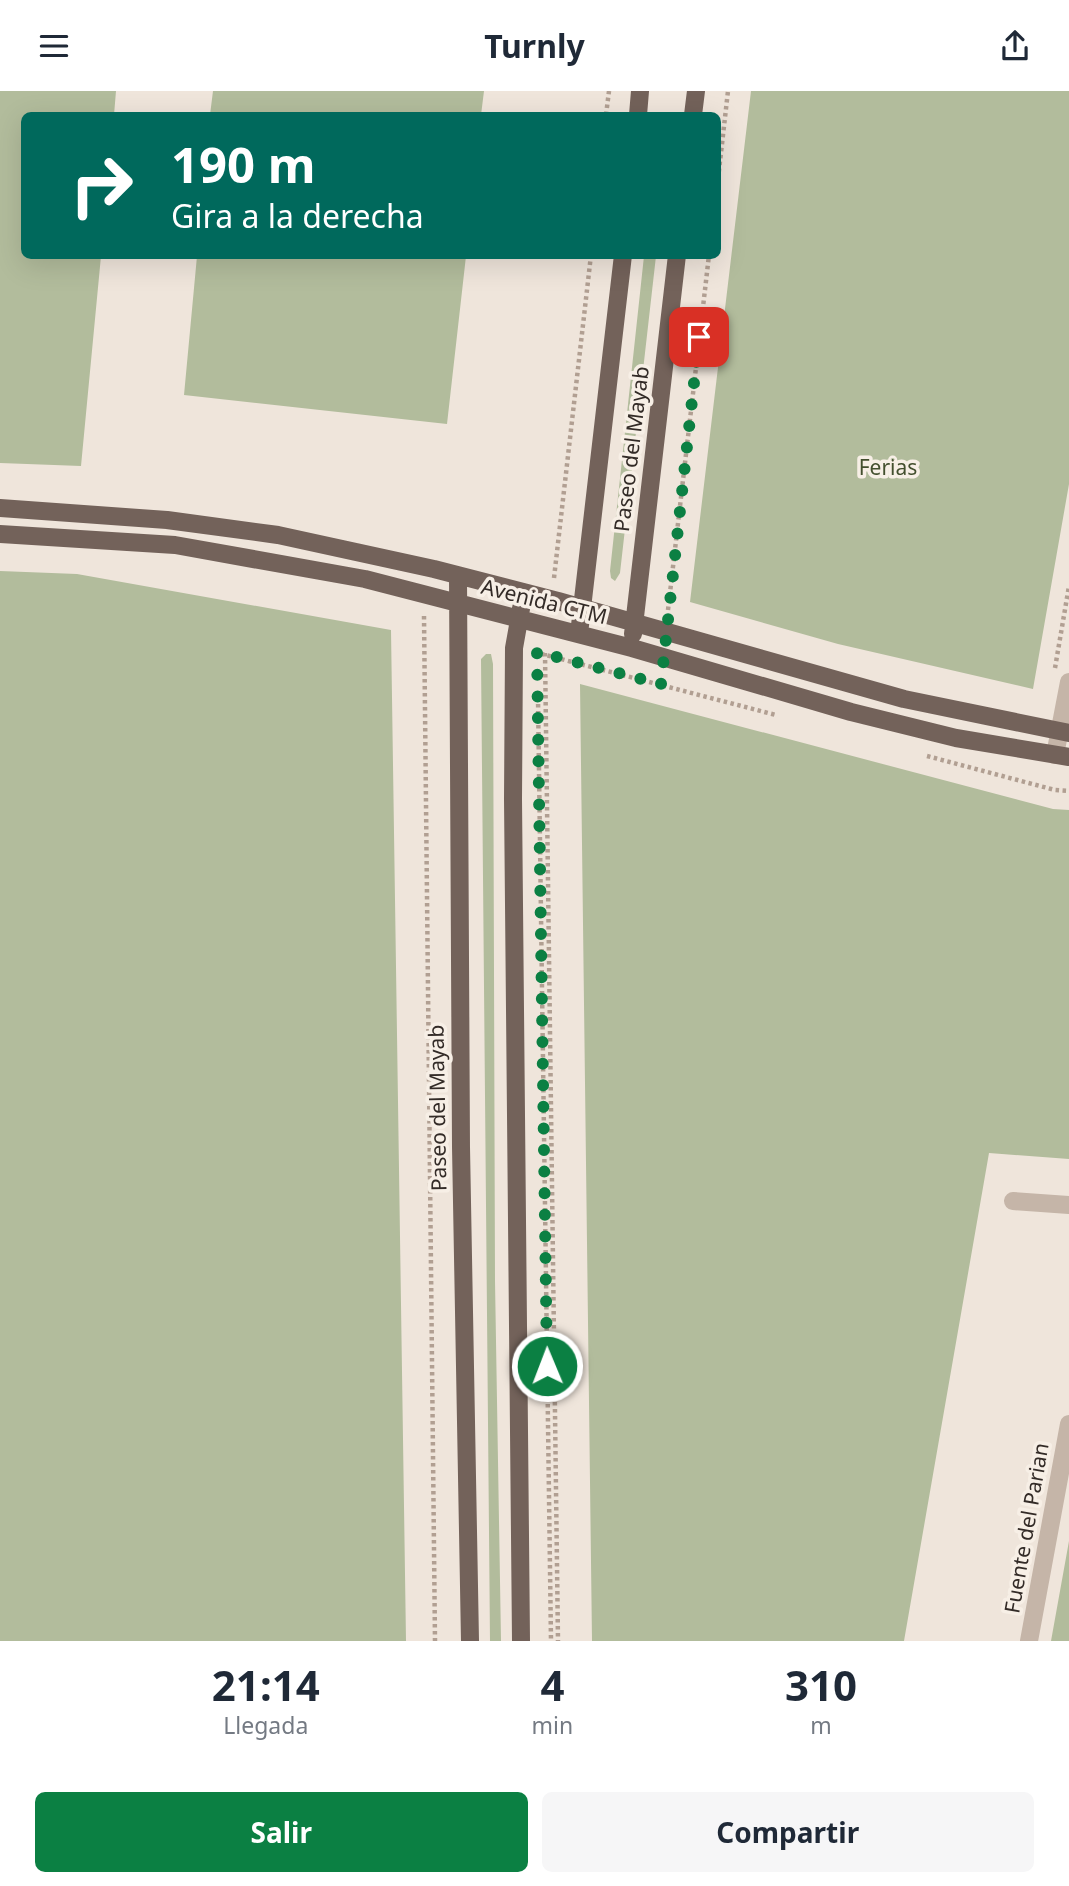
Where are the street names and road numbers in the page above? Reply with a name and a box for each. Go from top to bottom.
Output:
street label: Paseo del Mayab [607,365,655,533]
street label: Avenida CTM [479,572,610,630]
street label: Paseo del Mayab [422,1025,452,1191]
street label: Fuente del Parian [997,1440,1055,1615]

